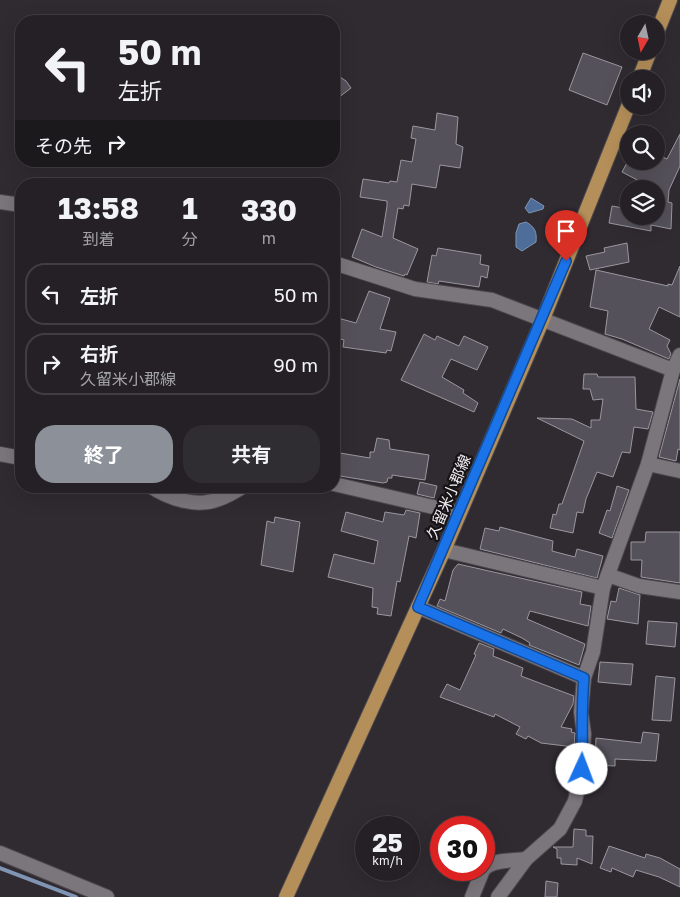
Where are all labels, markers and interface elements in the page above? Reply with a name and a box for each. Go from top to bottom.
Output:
north arrow [620,15,665,60]
map controls [620,15,665,225]
text: 50 m [118,31,201,73]
icon: left [35,35,100,100]
button: sound [620,70,665,115]
text: 左折 [118,77,162,104]
button: search [620,125,665,170]
icon: right [102,130,130,158]
text: その先 [35,134,92,157]
button: layers [620,180,665,225]
text: 13:58 [58,190,139,226]
text: 1 [182,190,198,226]
text: 330 [241,192,297,228]
pin [545,210,587,261]
icon: arrive [552,217,580,245]
text: m [262,228,276,248]
text: 到着 [82,229,114,249]
text: 分 [182,229,198,249]
icon: left [37,280,65,308]
text: 50 m [274,283,318,306]
text: 左折 [80,284,118,307]
text: 右折 [80,342,118,365]
icon: right [37,350,65,378]
text: 90 m [273,353,318,376]
text: 久留米小郡線 [80,369,176,389]
button: 終了 [35,425,173,483]
button: 共有 [183,425,320,483]
street label: 久留米小郡線 [422,452,474,542]
position arrow [555,742,607,794]
speed limit sign: 30 [430,816,495,881]
text: 25 [372,827,403,858]
text: km/h [372,853,403,868]

